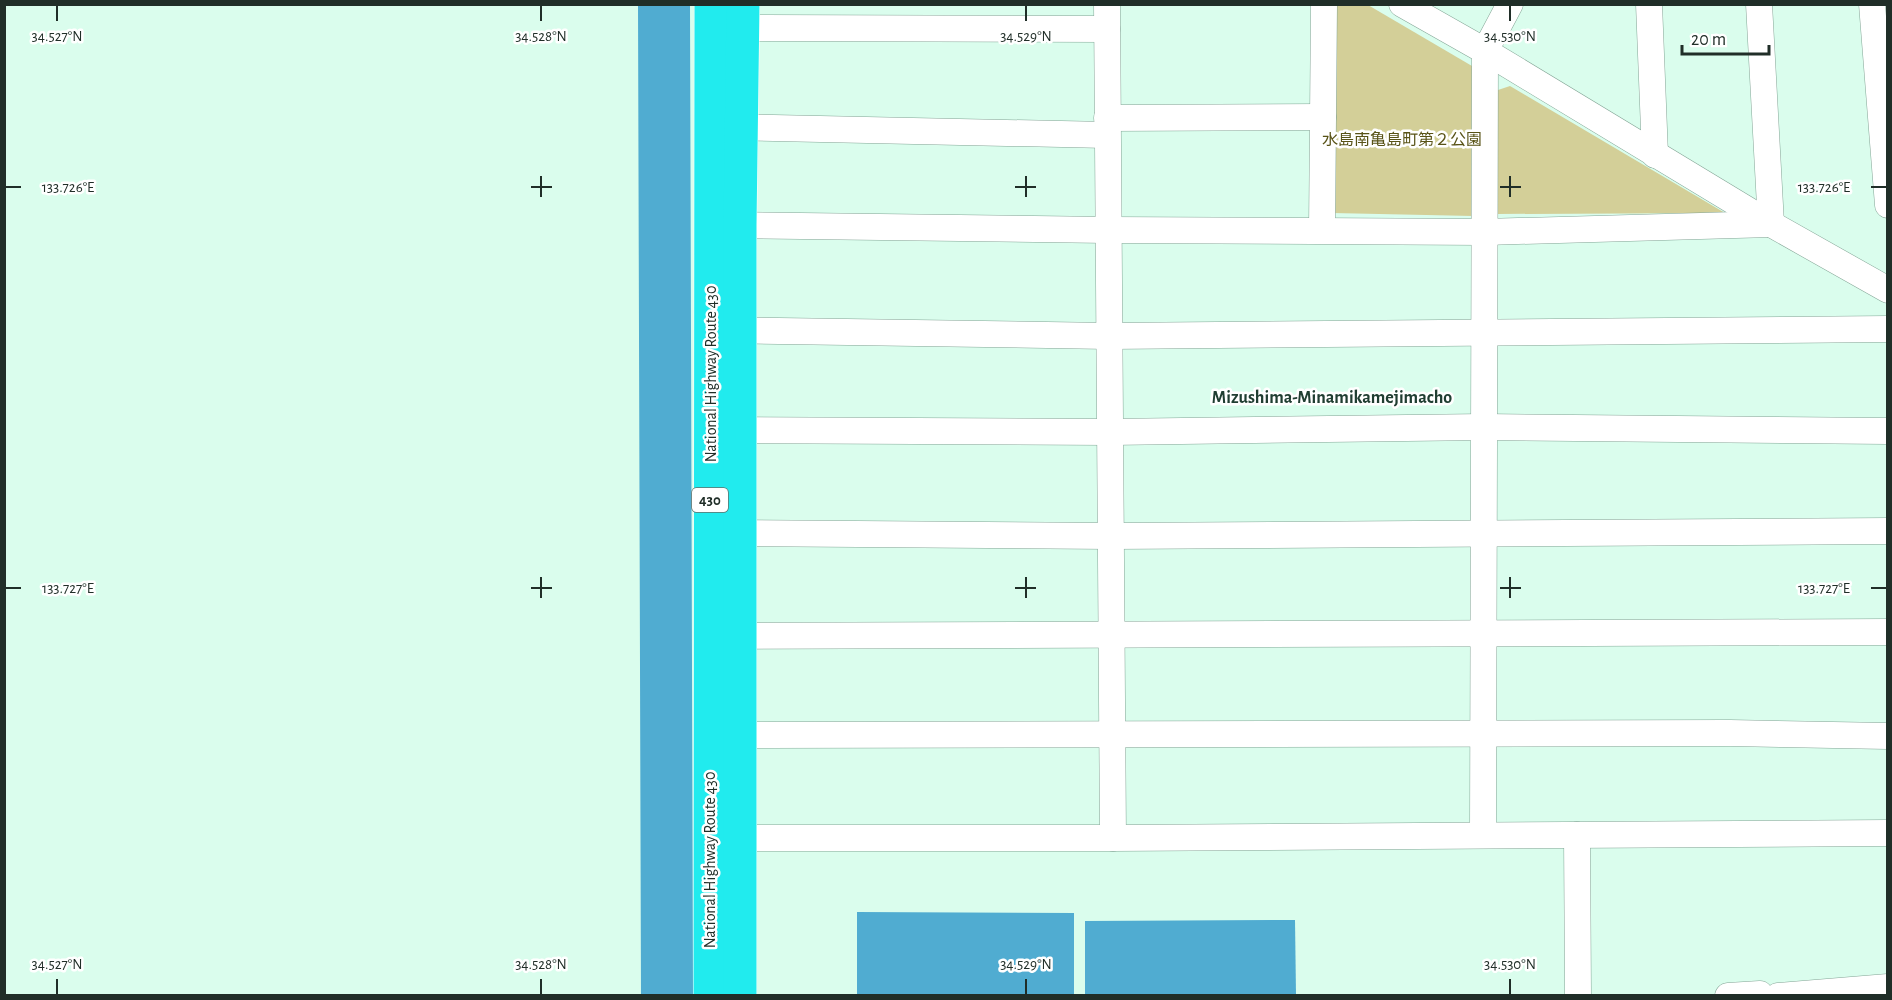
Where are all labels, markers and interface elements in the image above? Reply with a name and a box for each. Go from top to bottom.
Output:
scale bar [1682,18,1769,56]
text: 34.527°N [32,29,82,44]
text: 34.528°N [515,29,567,44]
text: 34.529°N [1000,29,1052,44]
text: 34.530°N [1484,29,1536,44]
text: 20 m [1691,31,1726,49]
park label: 水島南亀島町第２公園 [1322,131,1482,148]
text: 133.726°E [42,180,94,195]
text: 133.726°E [1798,180,1850,195]
street label: National Highway Route 430 [703,286,720,462]
district label: Mizushima-Minamikamejimacho [1212,389,1452,407]
road number: 430 [692,488,728,512]
text: 133.727°E [42,581,94,596]
text: 133.727°E [1798,581,1850,596]
street label: National Highway Route 430 [702,772,719,948]
text: 34.527°N [32,957,82,972]
text: 34.528°N [515,957,567,972]
text: 34.529°N [1000,957,1052,972]
text: 34.530°N [1484,957,1536,972]

